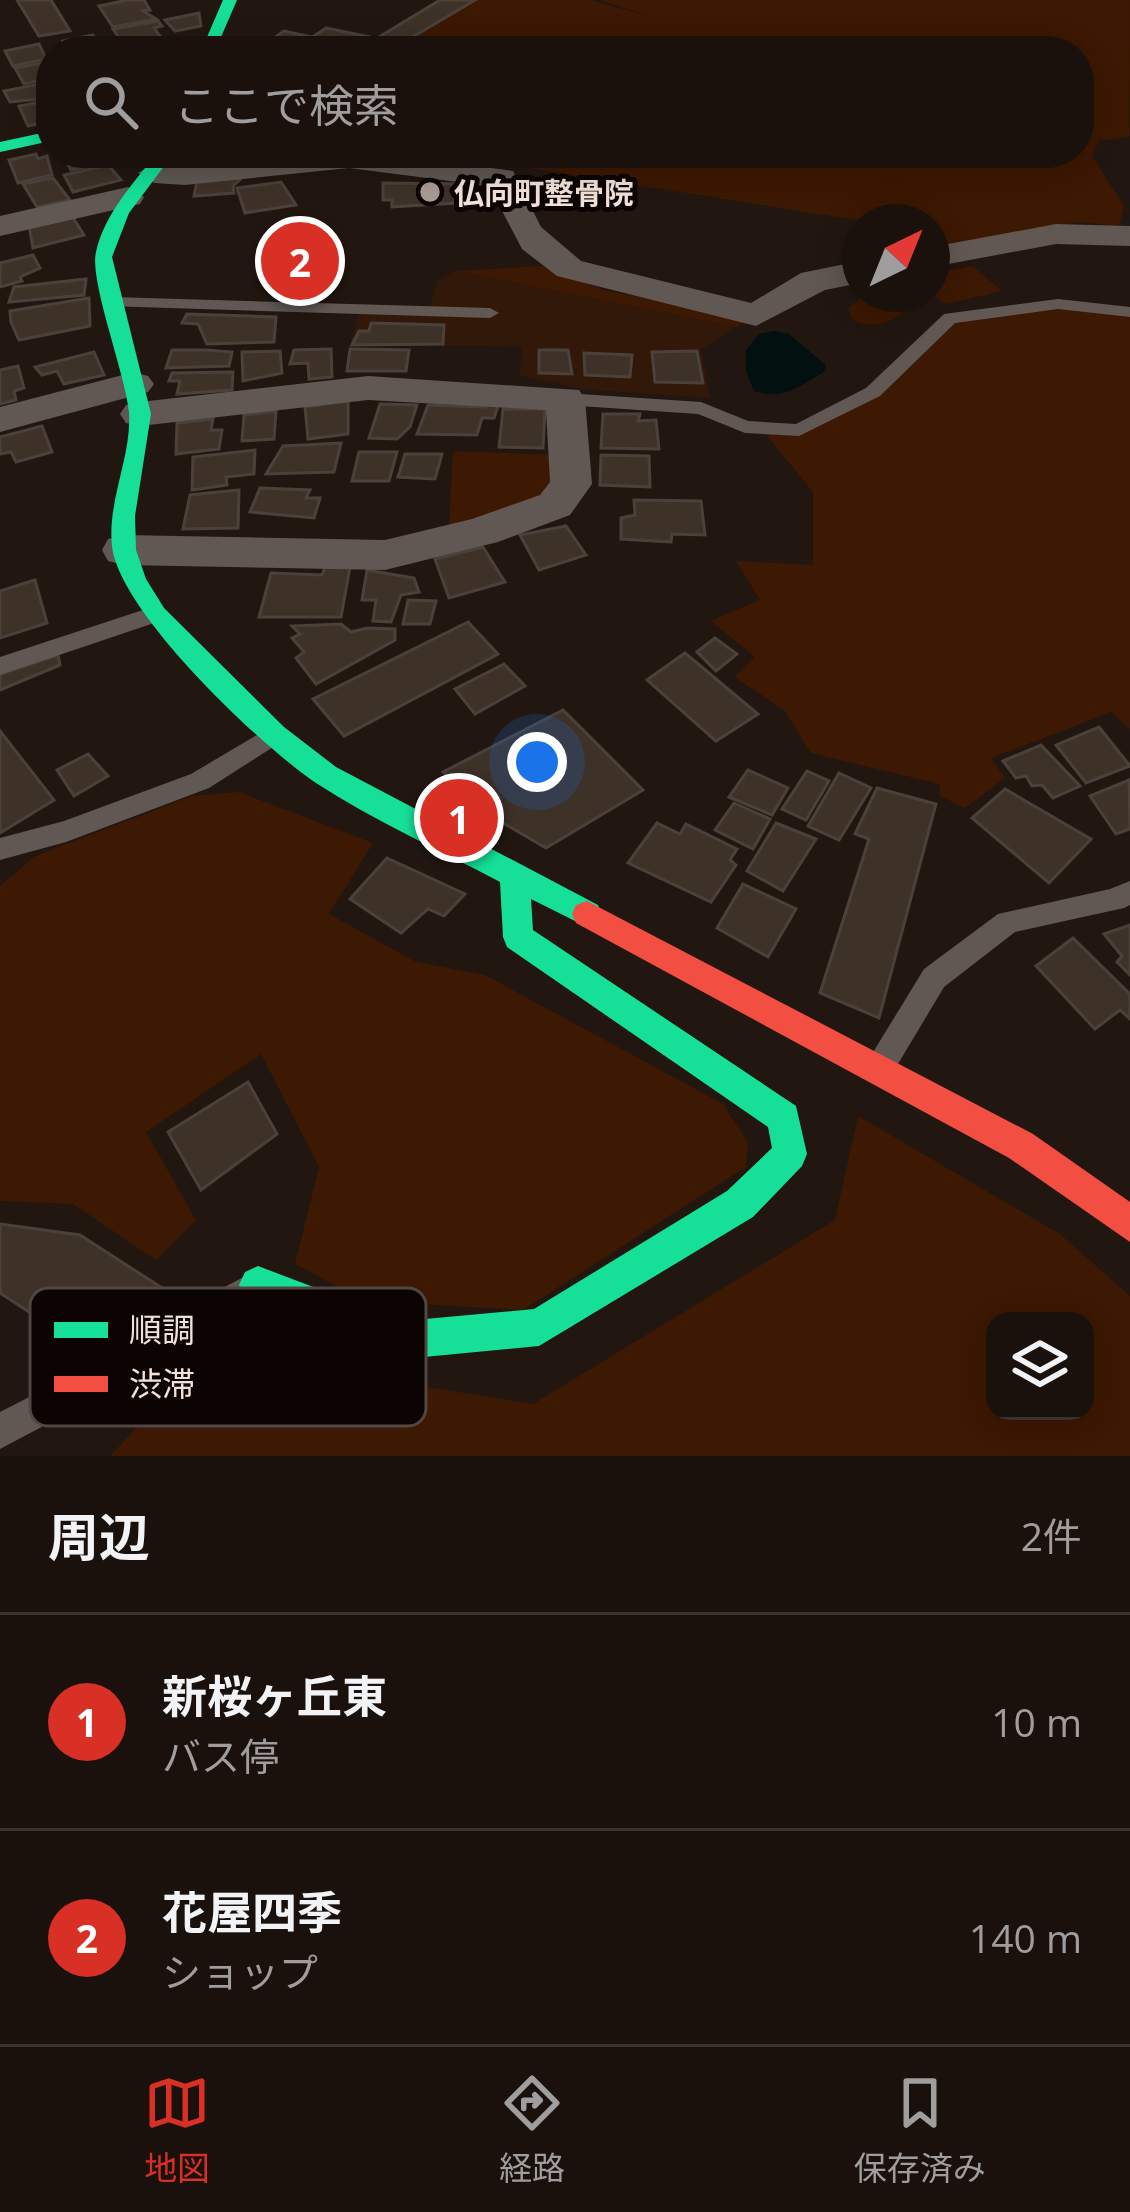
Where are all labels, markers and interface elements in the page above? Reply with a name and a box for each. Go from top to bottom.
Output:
search box [36,36,1094,168]
icon: search [78,69,144,135]
text: ここで検索 [174,74,399,135]
place label: 仏向町整骨院 [454,172,634,213]
marker: 仏向町整骨院 [417,179,443,205]
north arrow [842,204,950,312]
pin: 2 [261,216,339,306]
your location [507,732,567,792]
pin: 1 [420,773,498,863]
legend [30,1288,426,1426]
text: 順調 [129,1307,195,1352]
map controls [986,1312,1094,1420]
button: layers [986,1312,1094,1420]
text: 渋滞 [129,1361,195,1406]
text: 周辺 [48,1501,150,1571]
text: 2件 [1021,1509,1082,1562]
text: 新桜ヶ丘東 [162,1665,387,1726]
text: 1 [76,1695,98,1748]
text: 10 m [991,1695,1082,1748]
text: バス停 [162,1729,279,1782]
text: 花屋四季 [162,1881,342,1942]
text: 2 [76,1911,98,1964]
text: 140 m [969,1911,1082,1964]
text: ショップ [162,1945,318,1998]
tab: 地図 [144,2070,210,2190]
tab: 経路 [499,2070,565,2190]
tab: 保存済み [854,2070,986,2190]

